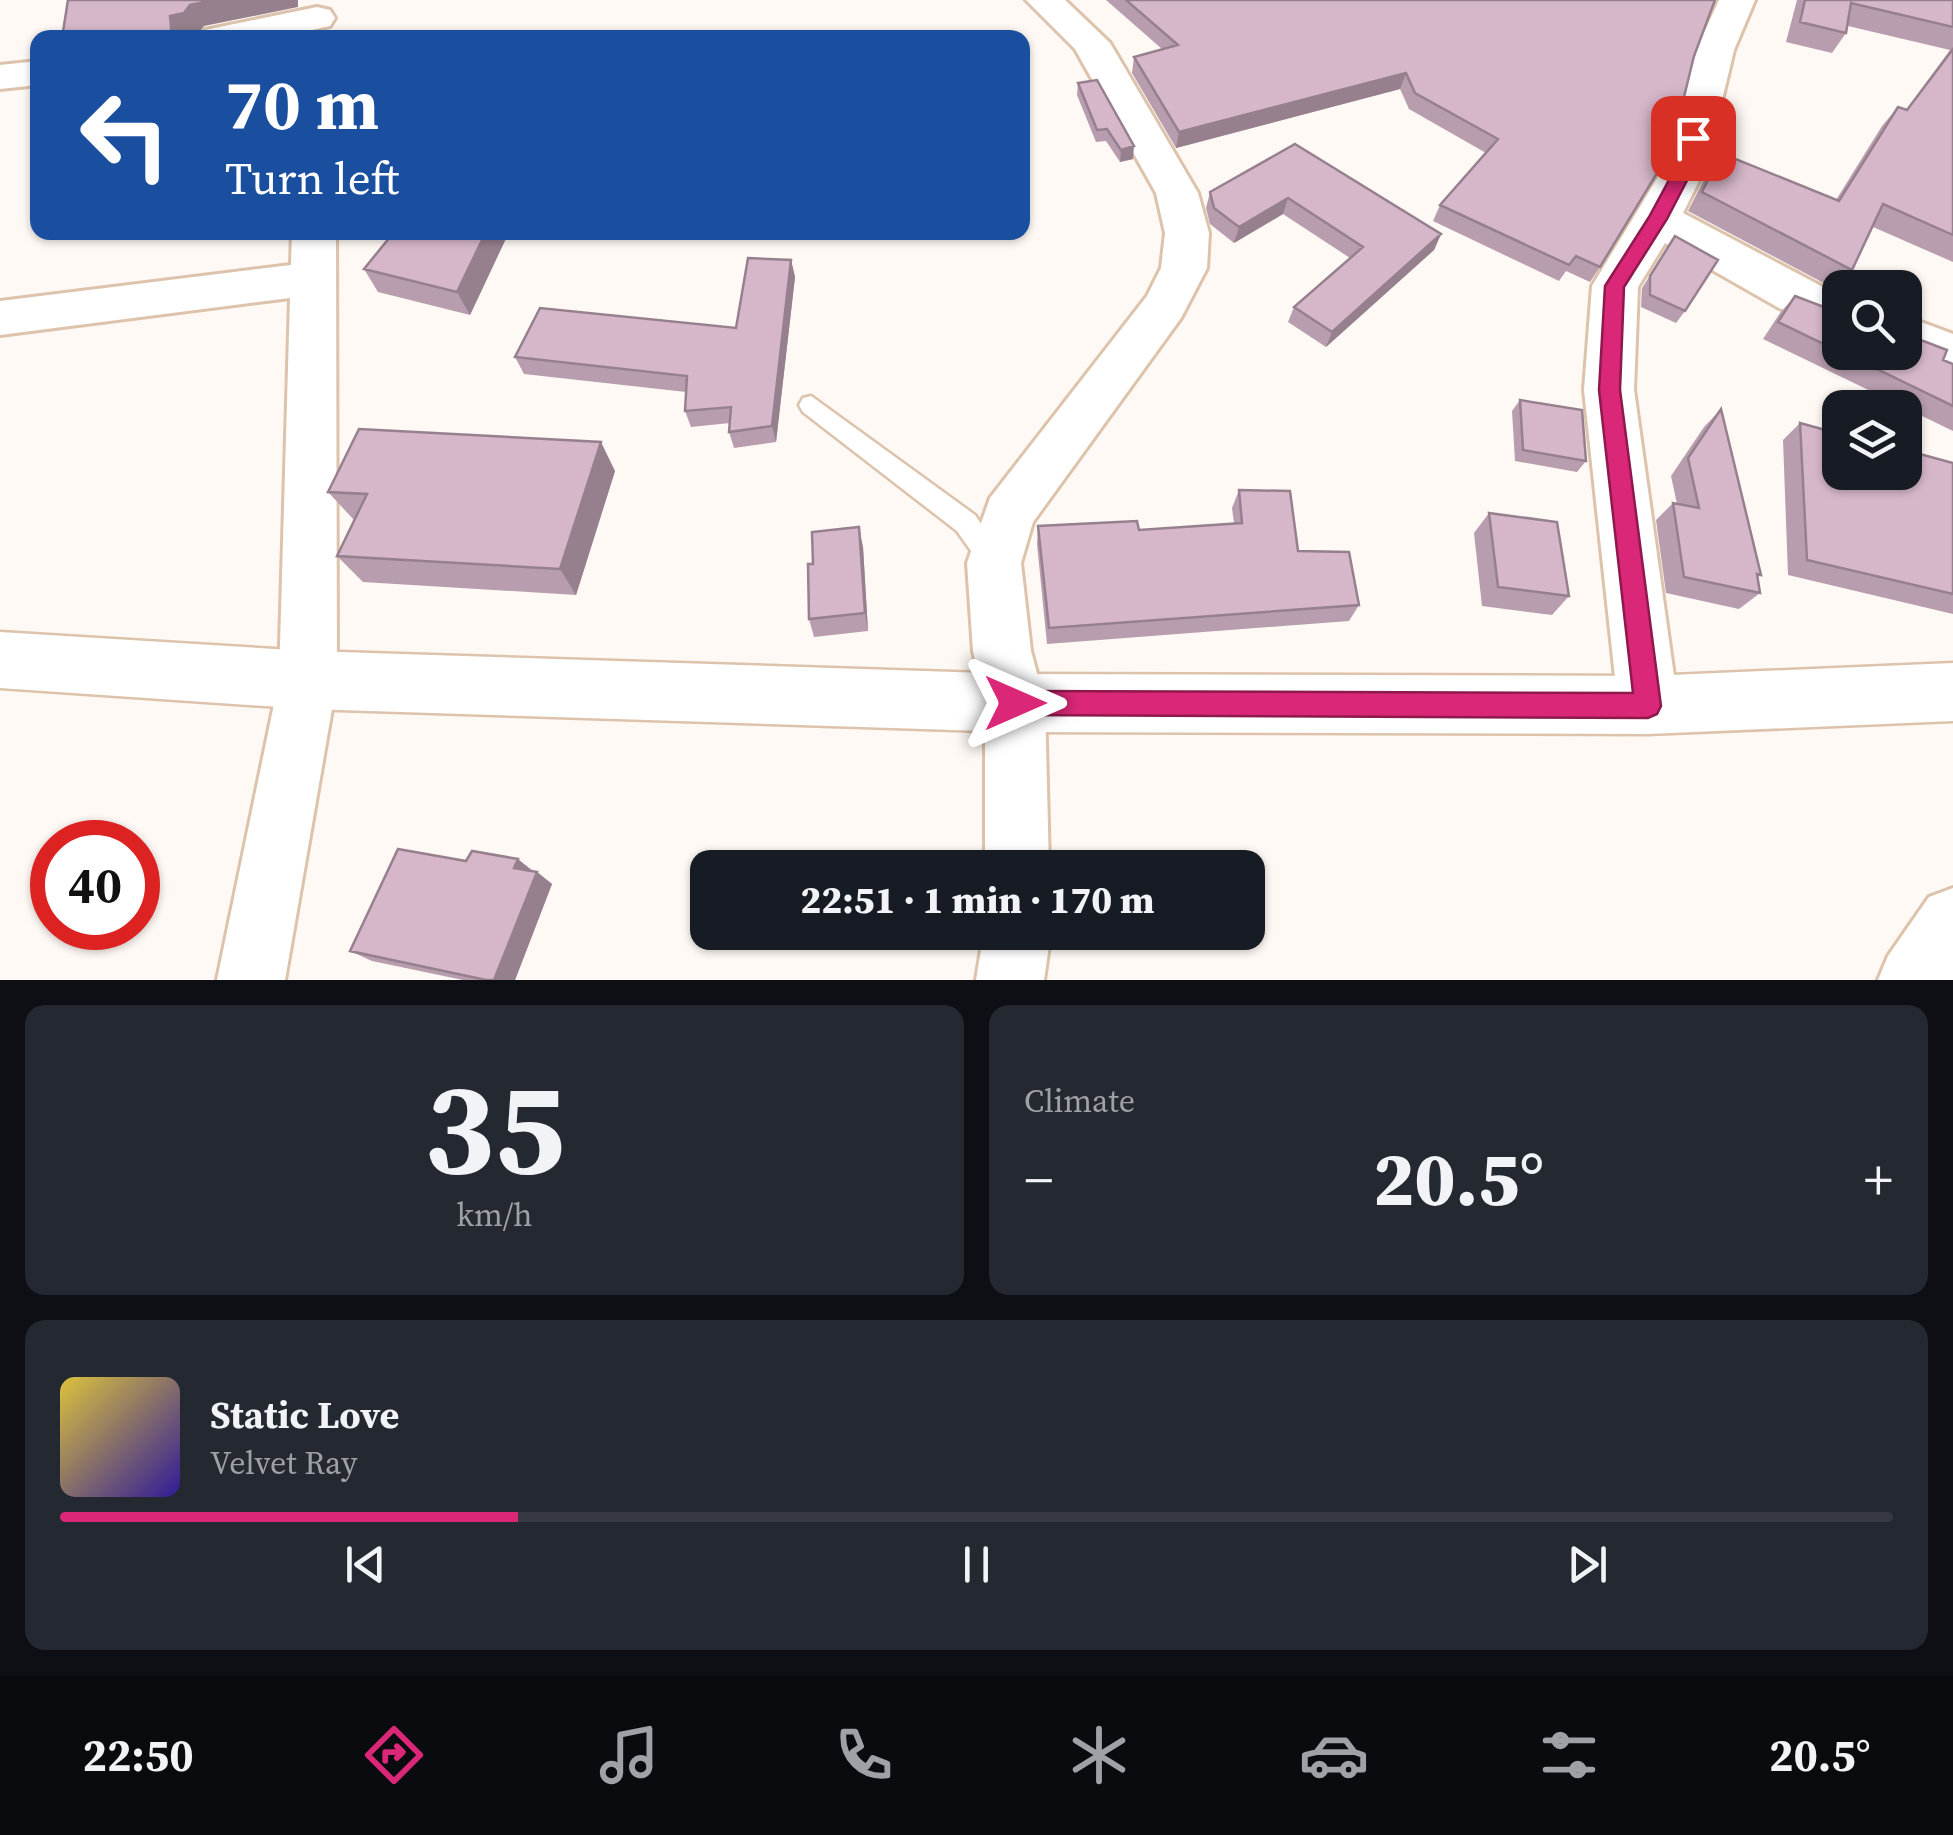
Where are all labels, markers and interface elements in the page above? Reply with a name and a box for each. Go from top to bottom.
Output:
text: 70 m [225,56,379,152]
icon: left [60,70,190,200]
pin [1651,96,1736,181]
icon: arrive [1666,111,1721,166]
text: Turn left [225,147,399,209]
map controls [1822,270,1922,490]
button: search [1822,270,1922,370]
button: layers [1822,390,1922,490]
position arrow [963,651,1067,755]
speed limit sign: 40 [30,820,160,950]
text: 22:51 · 1 min · 170 m [800,874,1155,926]
text: 35 [424,1038,565,1217]
text: Climate [1024,1079,1135,1123]
text: 20.5° [1373,1127,1544,1230]
text: − [1024,1142,1053,1217]
text: + [1864,1142,1893,1217]
text: km/h [456,1193,533,1237]
text: Static Love [210,1389,399,1441]
text: Velvet Ray [210,1441,357,1485]
icon: previous [338,1537,393,1592]
icon: pause [949,1537,1004,1592]
icon: next [1560,1537,1615,1592]
icon: directions [359,1720,429,1790]
icon: music [594,1720,664,1790]
icon: phone [829,1720,899,1790]
icon: climate [1064,1720,1134,1790]
icon: car [1299,1720,1369,1790]
icon: filters [1534,1720,1604,1790]
text: 22:50 [83,1724,194,1786]
text: 20.5° [1769,1724,1870,1786]

